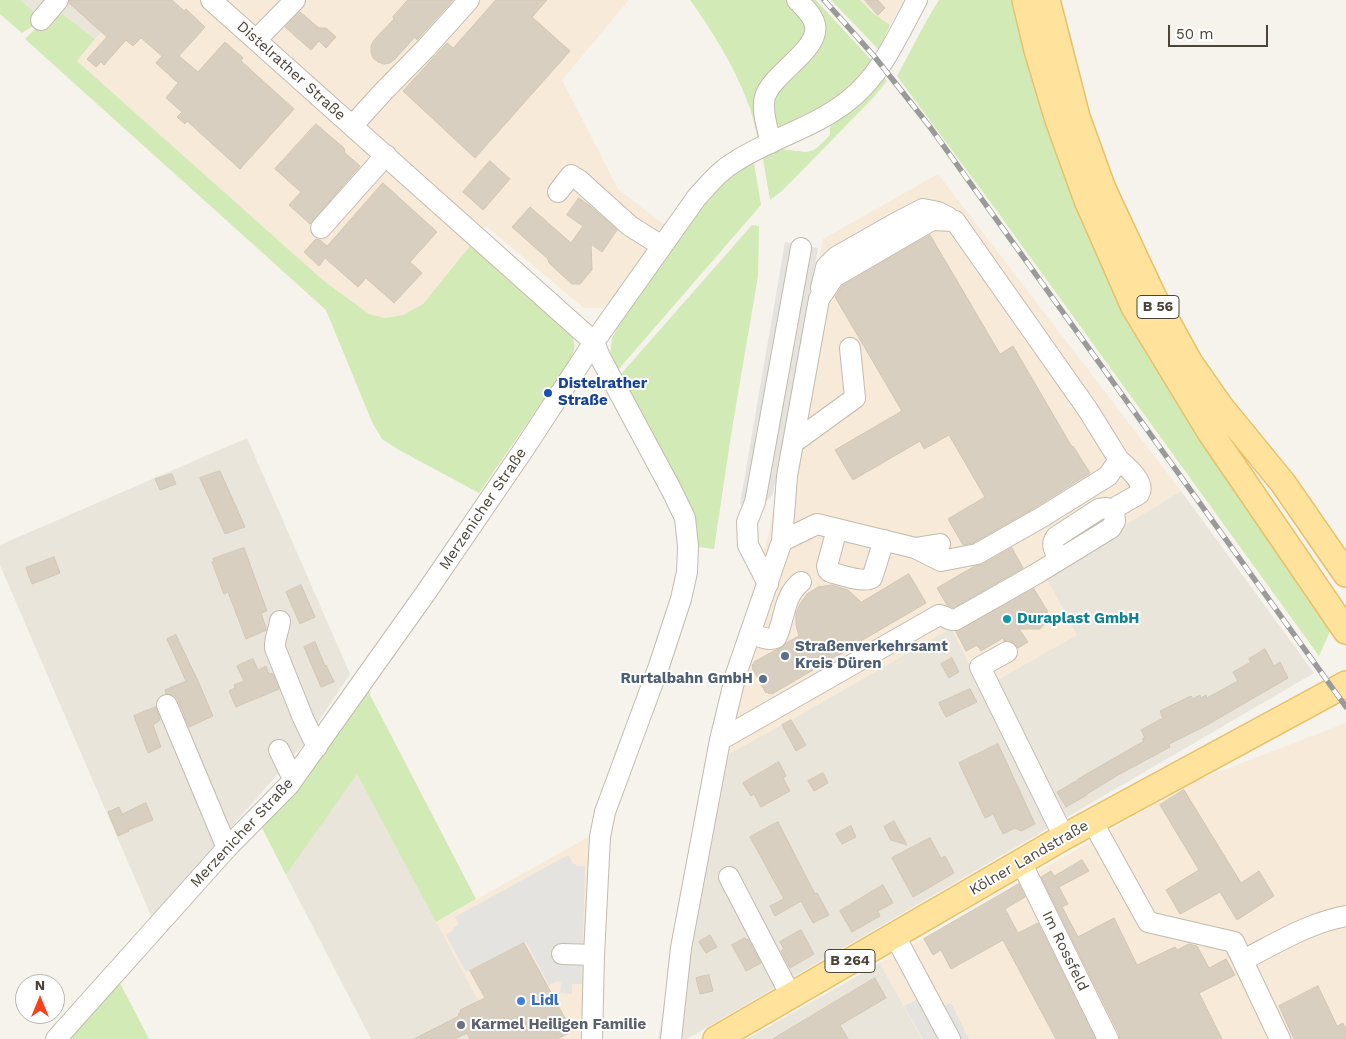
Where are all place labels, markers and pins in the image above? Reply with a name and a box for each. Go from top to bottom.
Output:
place label: Distelrather Straße [558,375,647,410]
marker: Distelrather Straße [542,387,554,399]
place label: Duraplast GmbH [1017,610,1139,628]
marker: Duraplast GmbH [1001,613,1013,625]
place label: Straßenverkehrsamt Kreis Düren [795,638,948,673]
marker: Straßenverkehrsamt Kreis Düren [779,650,791,662]
place label: Rurtalbahn GmbH [621,670,753,688]
marker: Rurtalbahn GmbH [757,673,769,685]
place label: Lidl [531,992,559,1010]
marker: Lidl [515,995,527,1007]
place label: Karmel Heiligen Familie [471,1016,646,1034]
marker: Karmel Heiligen Familie [455,1019,467,1031]

